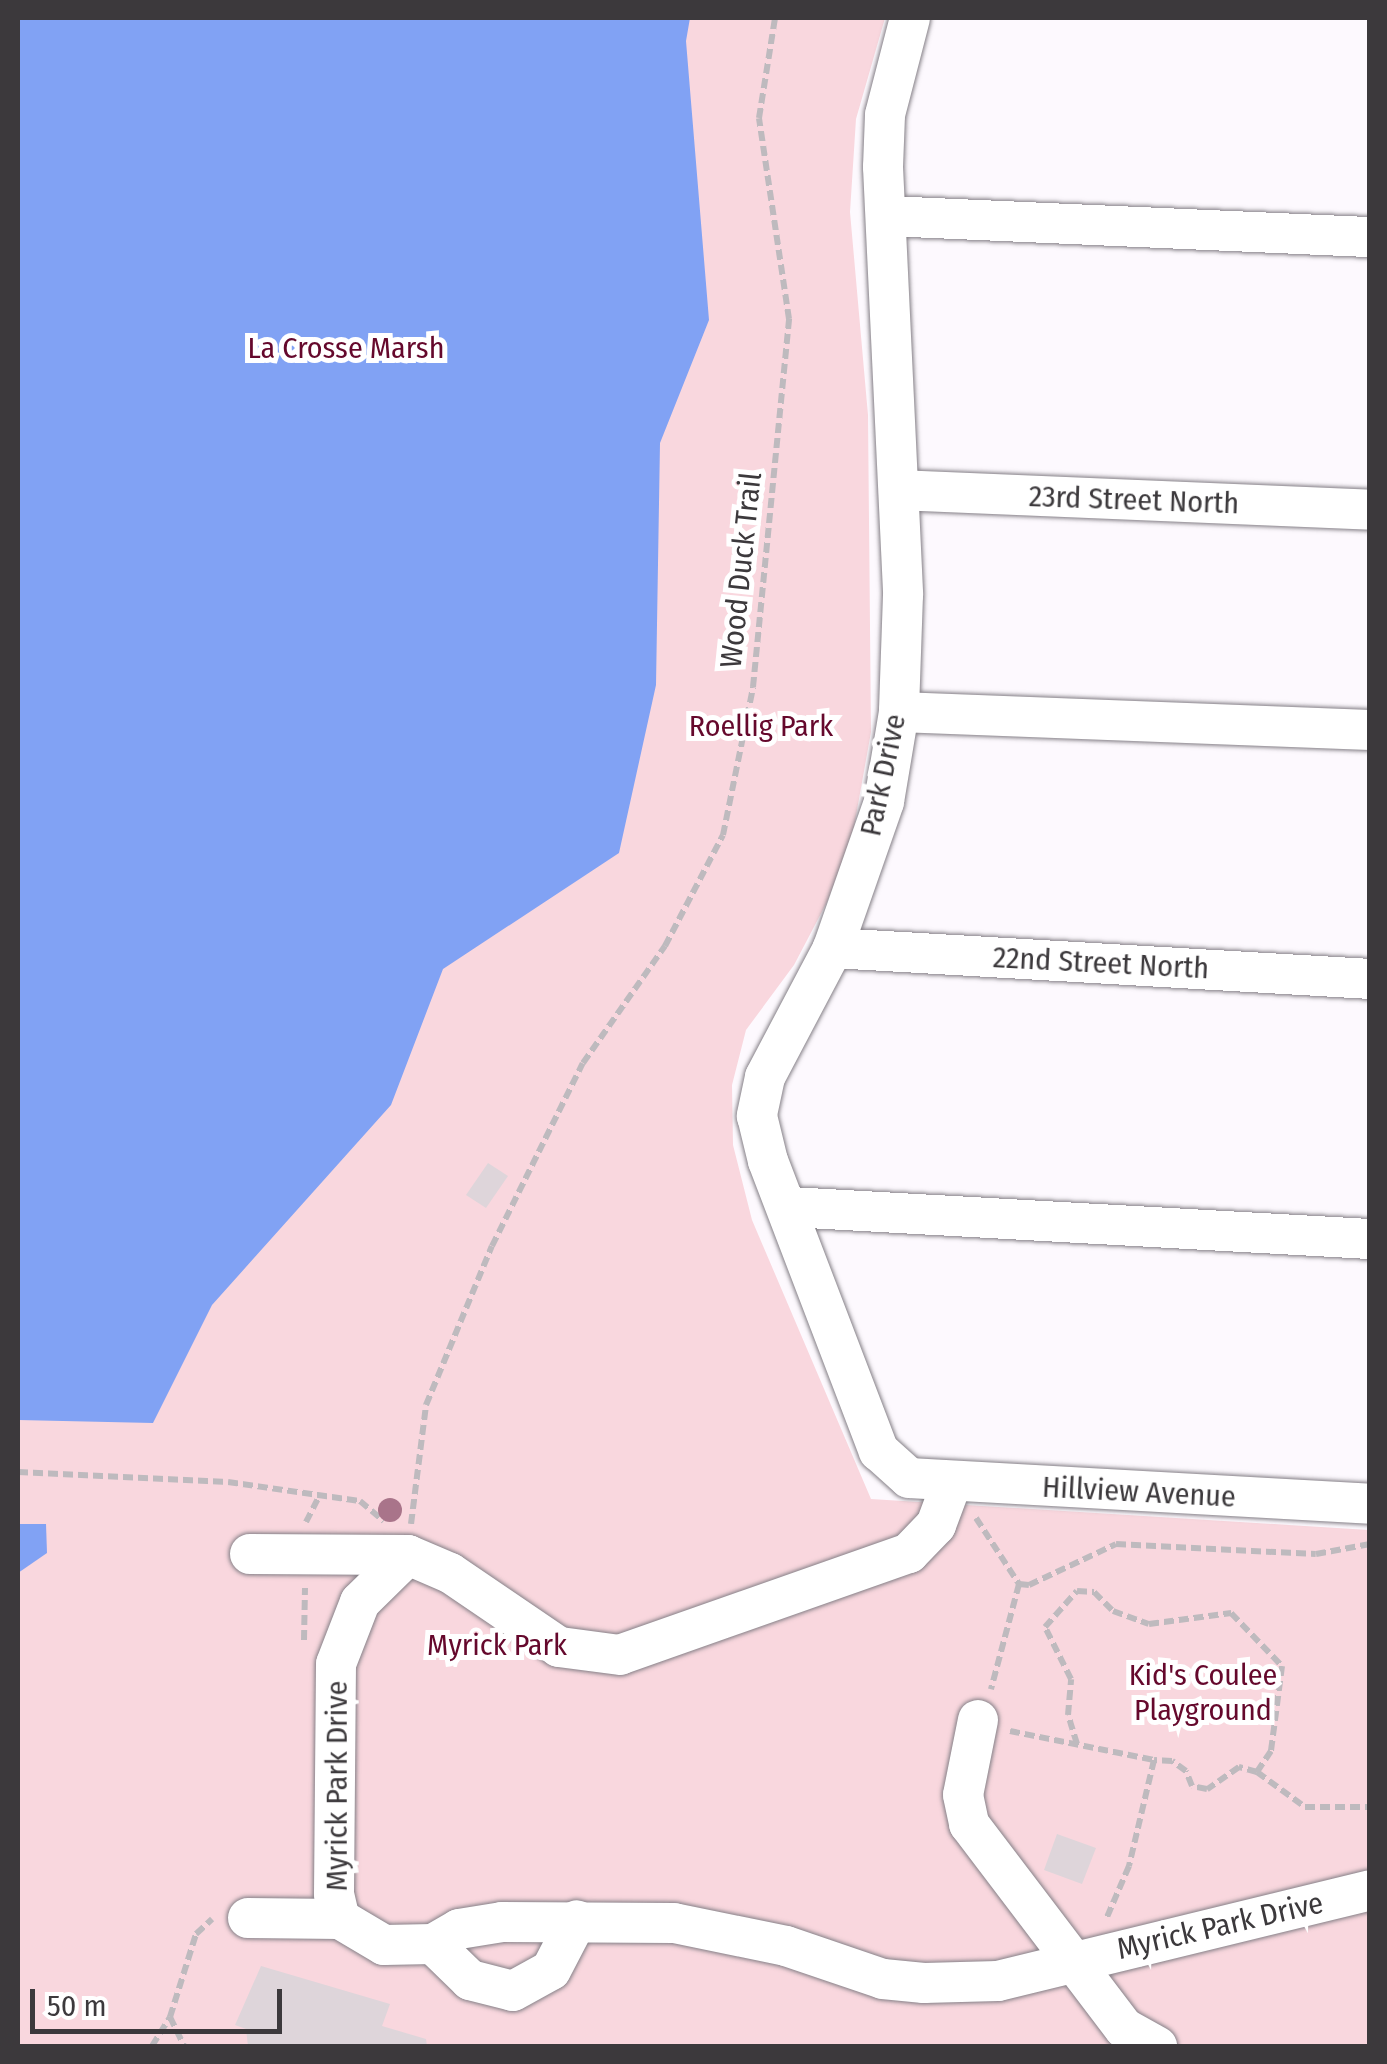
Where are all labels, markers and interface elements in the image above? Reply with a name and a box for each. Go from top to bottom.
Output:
park label: La Crosse Marsh [248,330,444,366]
street label: Wood Duck Trail [713,470,769,670]
street label: 23rd Street North [1028,478,1240,522]
park label: Roellig Park [689,708,833,744]
street label: Park Drive [853,711,913,839]
street label: 22nd Street North [992,939,1210,987]
street label: Hillview Avenue [1041,1469,1237,1515]
park label: Myrick Park [427,1627,567,1663]
park label: Kid's Coulee Playground [1129,1657,1277,1728]
street label: Myrick Park Drive [319,1681,355,1891]
street label: Myrick Park Drive [1113,1885,1327,1967]
scale bar [35,1969,288,2031]
text: 50 m [47,1988,107,2024]

